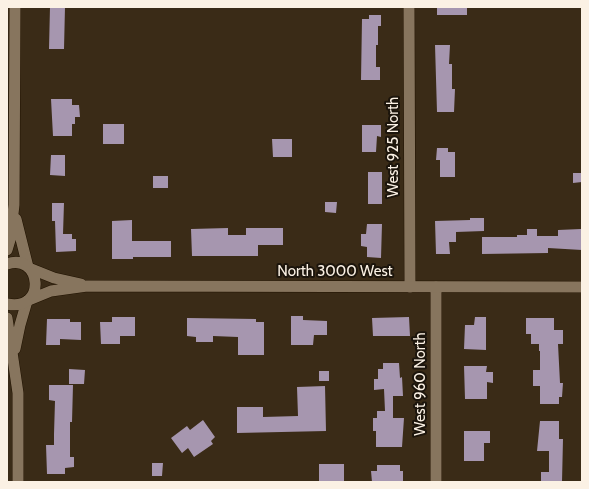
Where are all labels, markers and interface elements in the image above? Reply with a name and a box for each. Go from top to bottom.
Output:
street label: West 925 North [385,97,403,197]
street label: North 3000 West [277,263,393,281]
street label: West 960 North [412,332,430,436]

